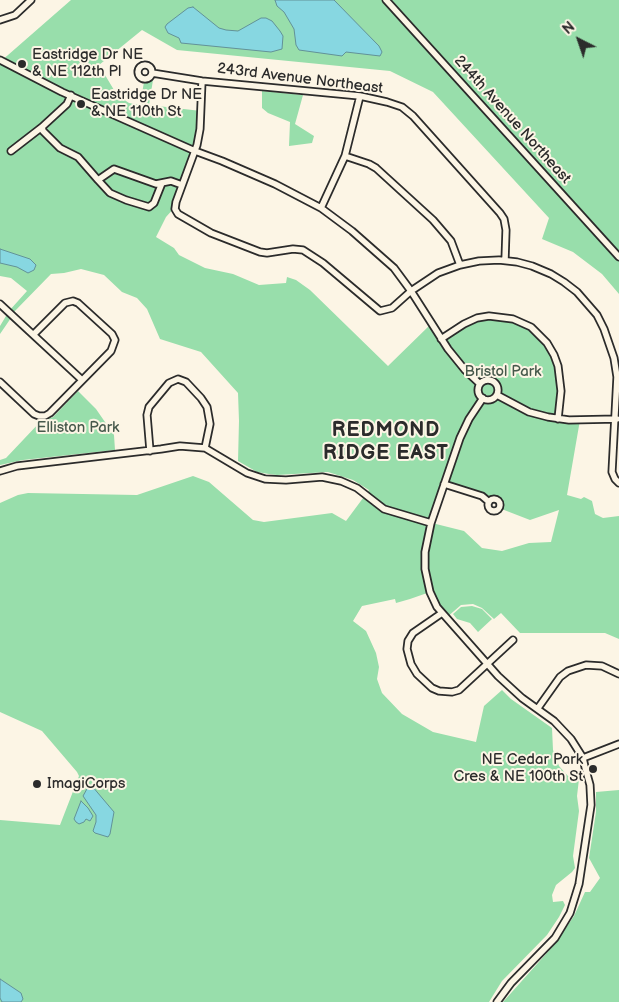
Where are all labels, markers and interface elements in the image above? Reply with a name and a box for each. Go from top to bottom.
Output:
north arrow [554,15,604,65]
text: N [559,18,578,38]
place label: Eastridge Dr NE & NE 112th Pl [32,46,143,81]
street label: 244th Avenue Northeast [450,52,574,188]
marker: Eastridge Dr NE & NE 112th Pl [16,58,28,70]
street label: 243rd Avenue Northeast [216,60,384,98]
place label: Eastridge Dr NE & NE 110th St [91,86,202,121]
marker: Eastridge Dr NE & NE 110th St [75,98,87,110]
park label: Bristol Park [465,363,541,381]
park label: Elliston Park [37,419,119,437]
district label: REDMOND RIDGE EAST [322,419,450,466]
place label: NE Cedar Park Cres & NE 100th St [454,751,583,786]
marker: NE Cedar Park Cres & NE 100th St [587,763,599,775]
place label: ImagiCorps [47,775,125,793]
marker: ImagiCorps [31,778,43,790]

